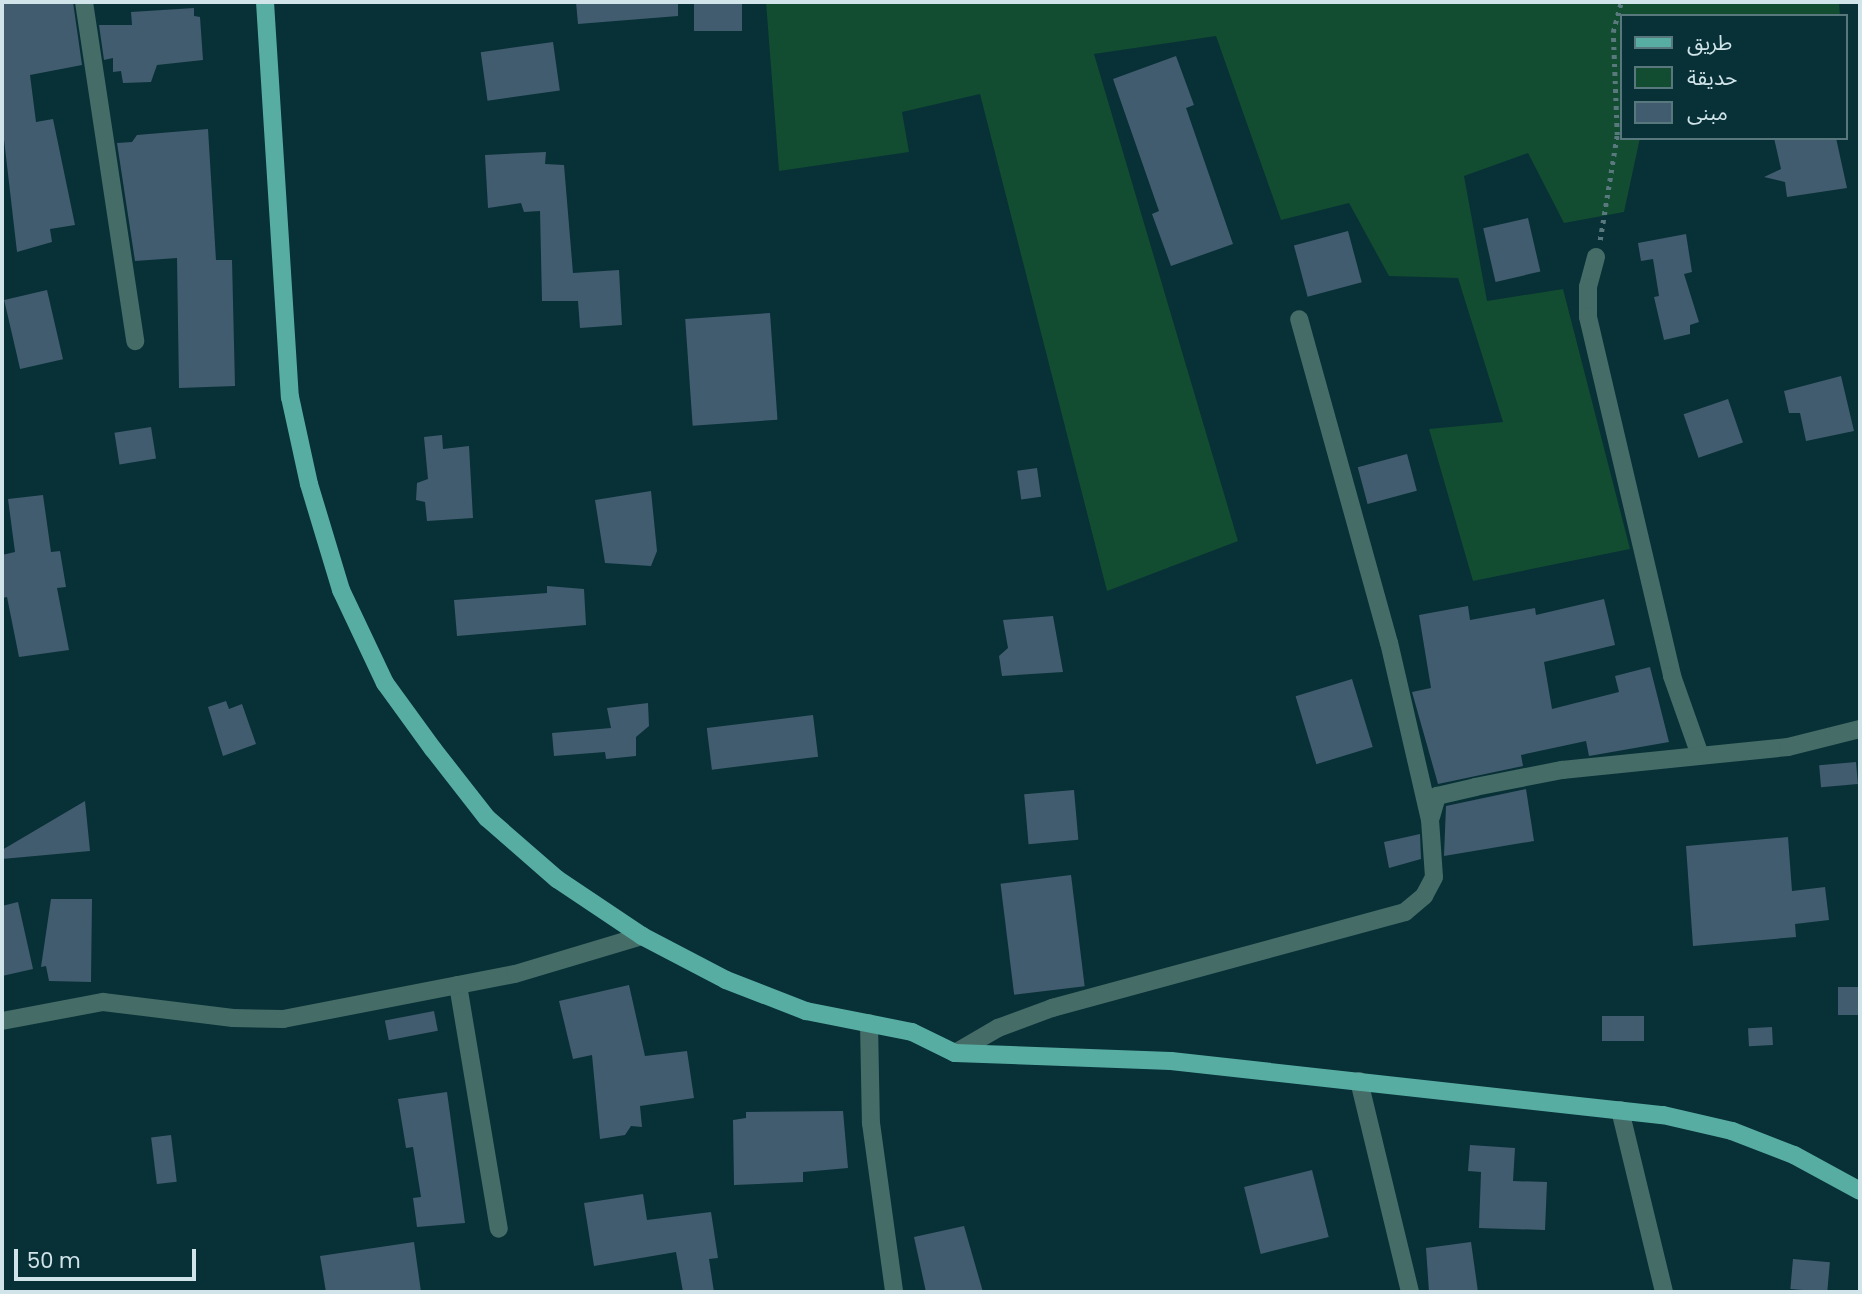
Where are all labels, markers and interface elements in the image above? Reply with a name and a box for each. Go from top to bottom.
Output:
legend [1620,14,1848,140]
text: طريق [1687,28,1732,57]
text: حديقة [1687,63,1737,92]
text: مبنى [1687,98,1728,127]
scale bar [18,1234,200,1278]
text: 50 m [27,1246,81,1275]

